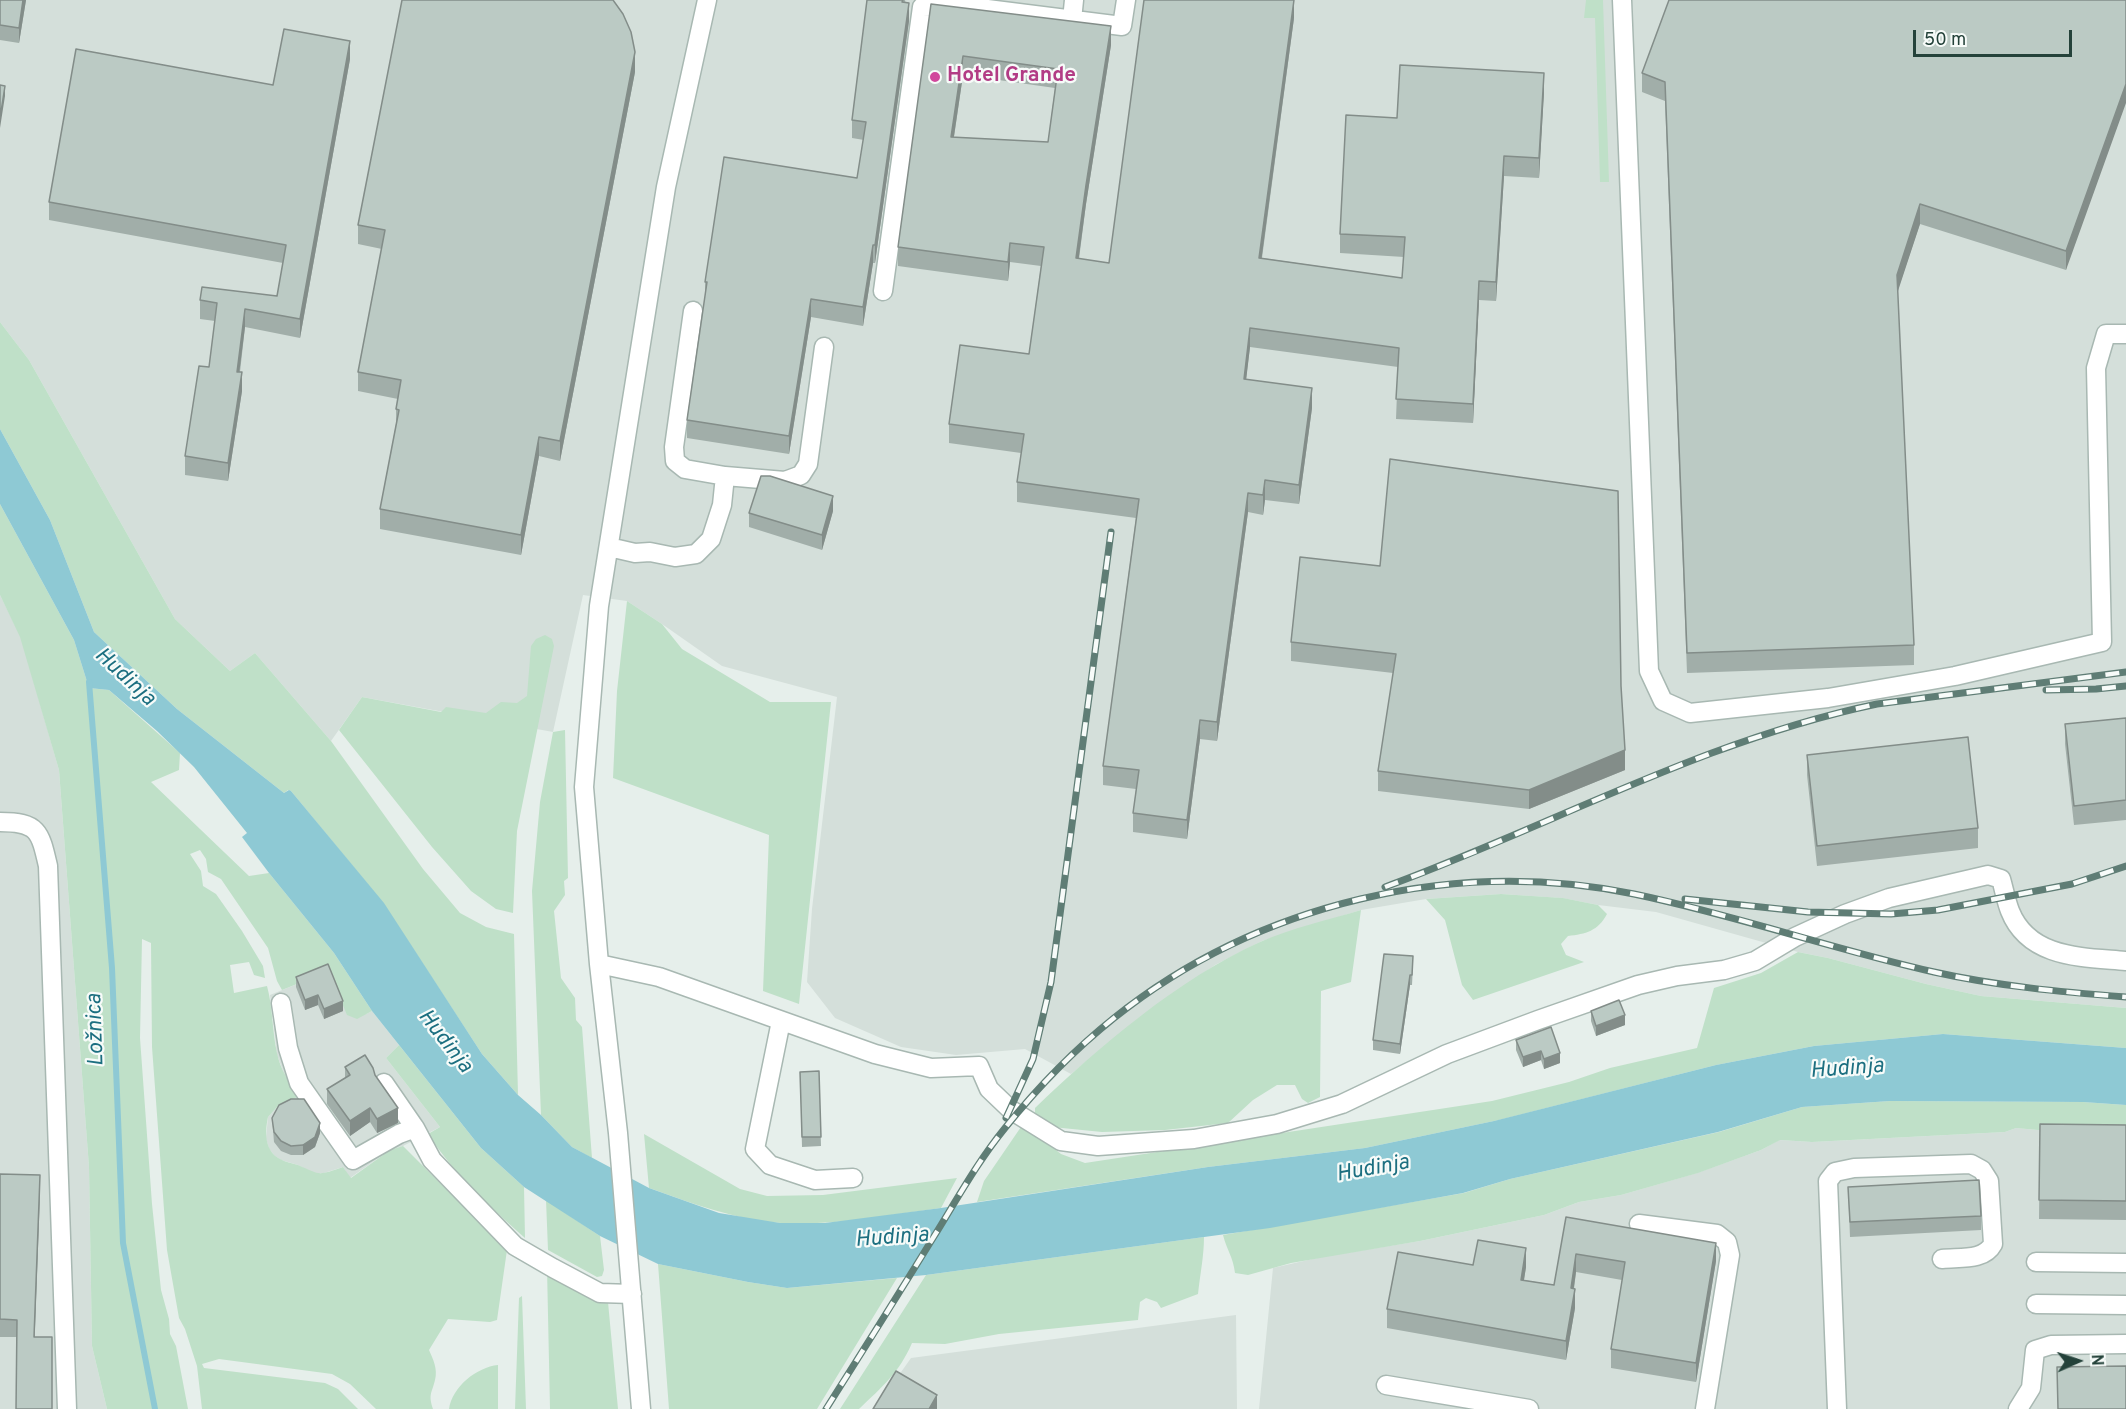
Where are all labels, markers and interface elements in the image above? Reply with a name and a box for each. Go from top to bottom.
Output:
scale bar [1916,18,2075,56]
text: 50 m [1924,29,1966,52]
place label: Hotel Grande [947,64,1076,90]
marker: Hotel Grande [928,70,942,84]
water label: Hudinja [88,643,160,713]
water label: Ložnica [83,993,111,1067]
water label: Hudinja [411,1005,477,1079]
water label: Hudinja [1809,1054,1885,1086]
water label: Hudinja [1334,1151,1412,1189]
water label: Hudinja [854,1223,930,1255]
north arrow [2048,1331,2108,1391]
text: N [2086,1354,2106,1366]

